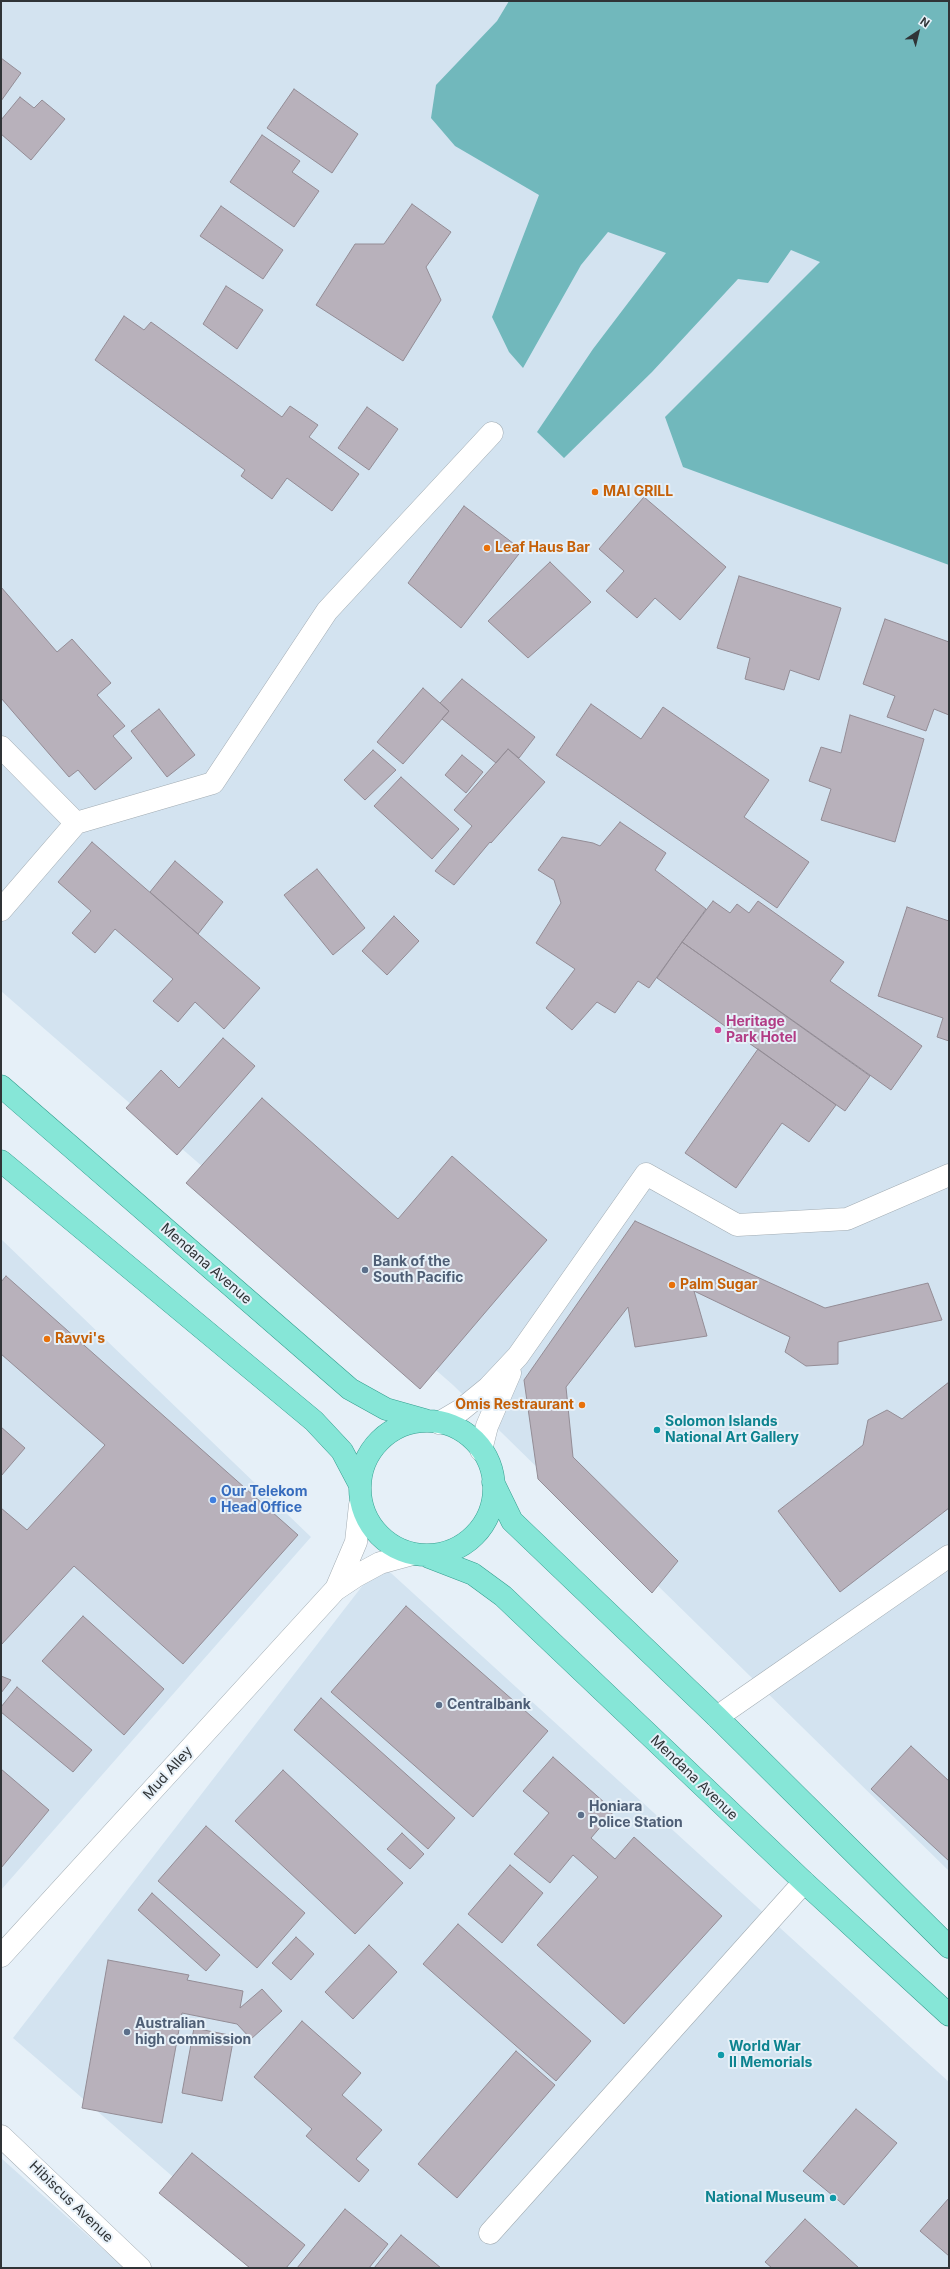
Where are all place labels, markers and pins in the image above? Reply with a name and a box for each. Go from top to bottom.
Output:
place label: MAI GRILL [603,484,673,500]
marker: MAI GRILL [590,487,600,497]
place label: Leaf Haus Bar [495,540,590,556]
marker: Leaf Haus Bar [482,543,492,553]
place label: Heritage Park Hotel [726,1014,797,1046]
marker: Heritage Park Hotel [713,1025,723,1035]
place label: Bank of the South Pacific [373,1254,463,1286]
marker: Bank of the South Pacific [360,1265,370,1275]
place label: Palm Sugar [680,1277,757,1293]
marker: Palm Sugar [667,1280,677,1290]
place label: Ravvi's [55,1331,105,1347]
marker: Ravvi's [42,1334,52,1344]
place label: Omis Restraurant [455,1397,574,1413]
marker: Omis Restraurant [577,1400,587,1410]
place label: Solomon Islands National Art Gallery [665,1414,799,1446]
marker: Solomon Islands National Art Gallery [652,1425,662,1435]
place label: Our Telekom Head Office [221,1484,307,1516]
marker: Our Telekom Head Office [208,1495,218,1505]
place label: Centralbank [447,1697,531,1713]
marker: Centralbank [434,1700,444,1710]
place label: Honiara Police Station [589,1799,683,1832]
marker: Honiara Police Station [576,1810,586,1820]
place label: Australian high commission [135,2016,251,2048]
marker: Australian high commission [122,2027,132,2037]
place label: World War II Memorials [729,2039,812,2072]
marker: World War II Memorials [716,2050,726,2060]
place label: National Museum [705,2190,825,2206]
marker: National Museum [828,2193,838,2203]

